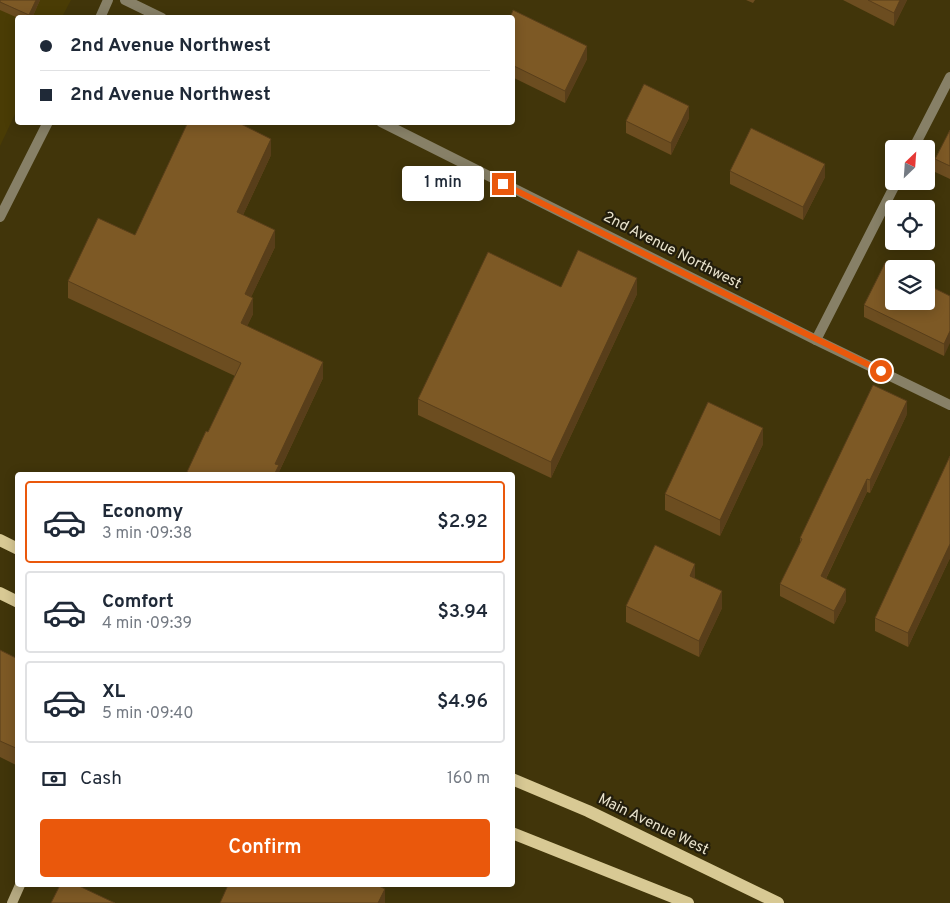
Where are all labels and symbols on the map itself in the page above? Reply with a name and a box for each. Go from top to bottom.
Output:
north arrow [885,140,935,190]
callout: 1 min [403,166,486,202]
route end [492,173,514,195]
street label: 2nd Avenue Northwest [600,208,744,294]
route start [870,360,892,382]
street label: Main Avenue West [595,790,711,860]

